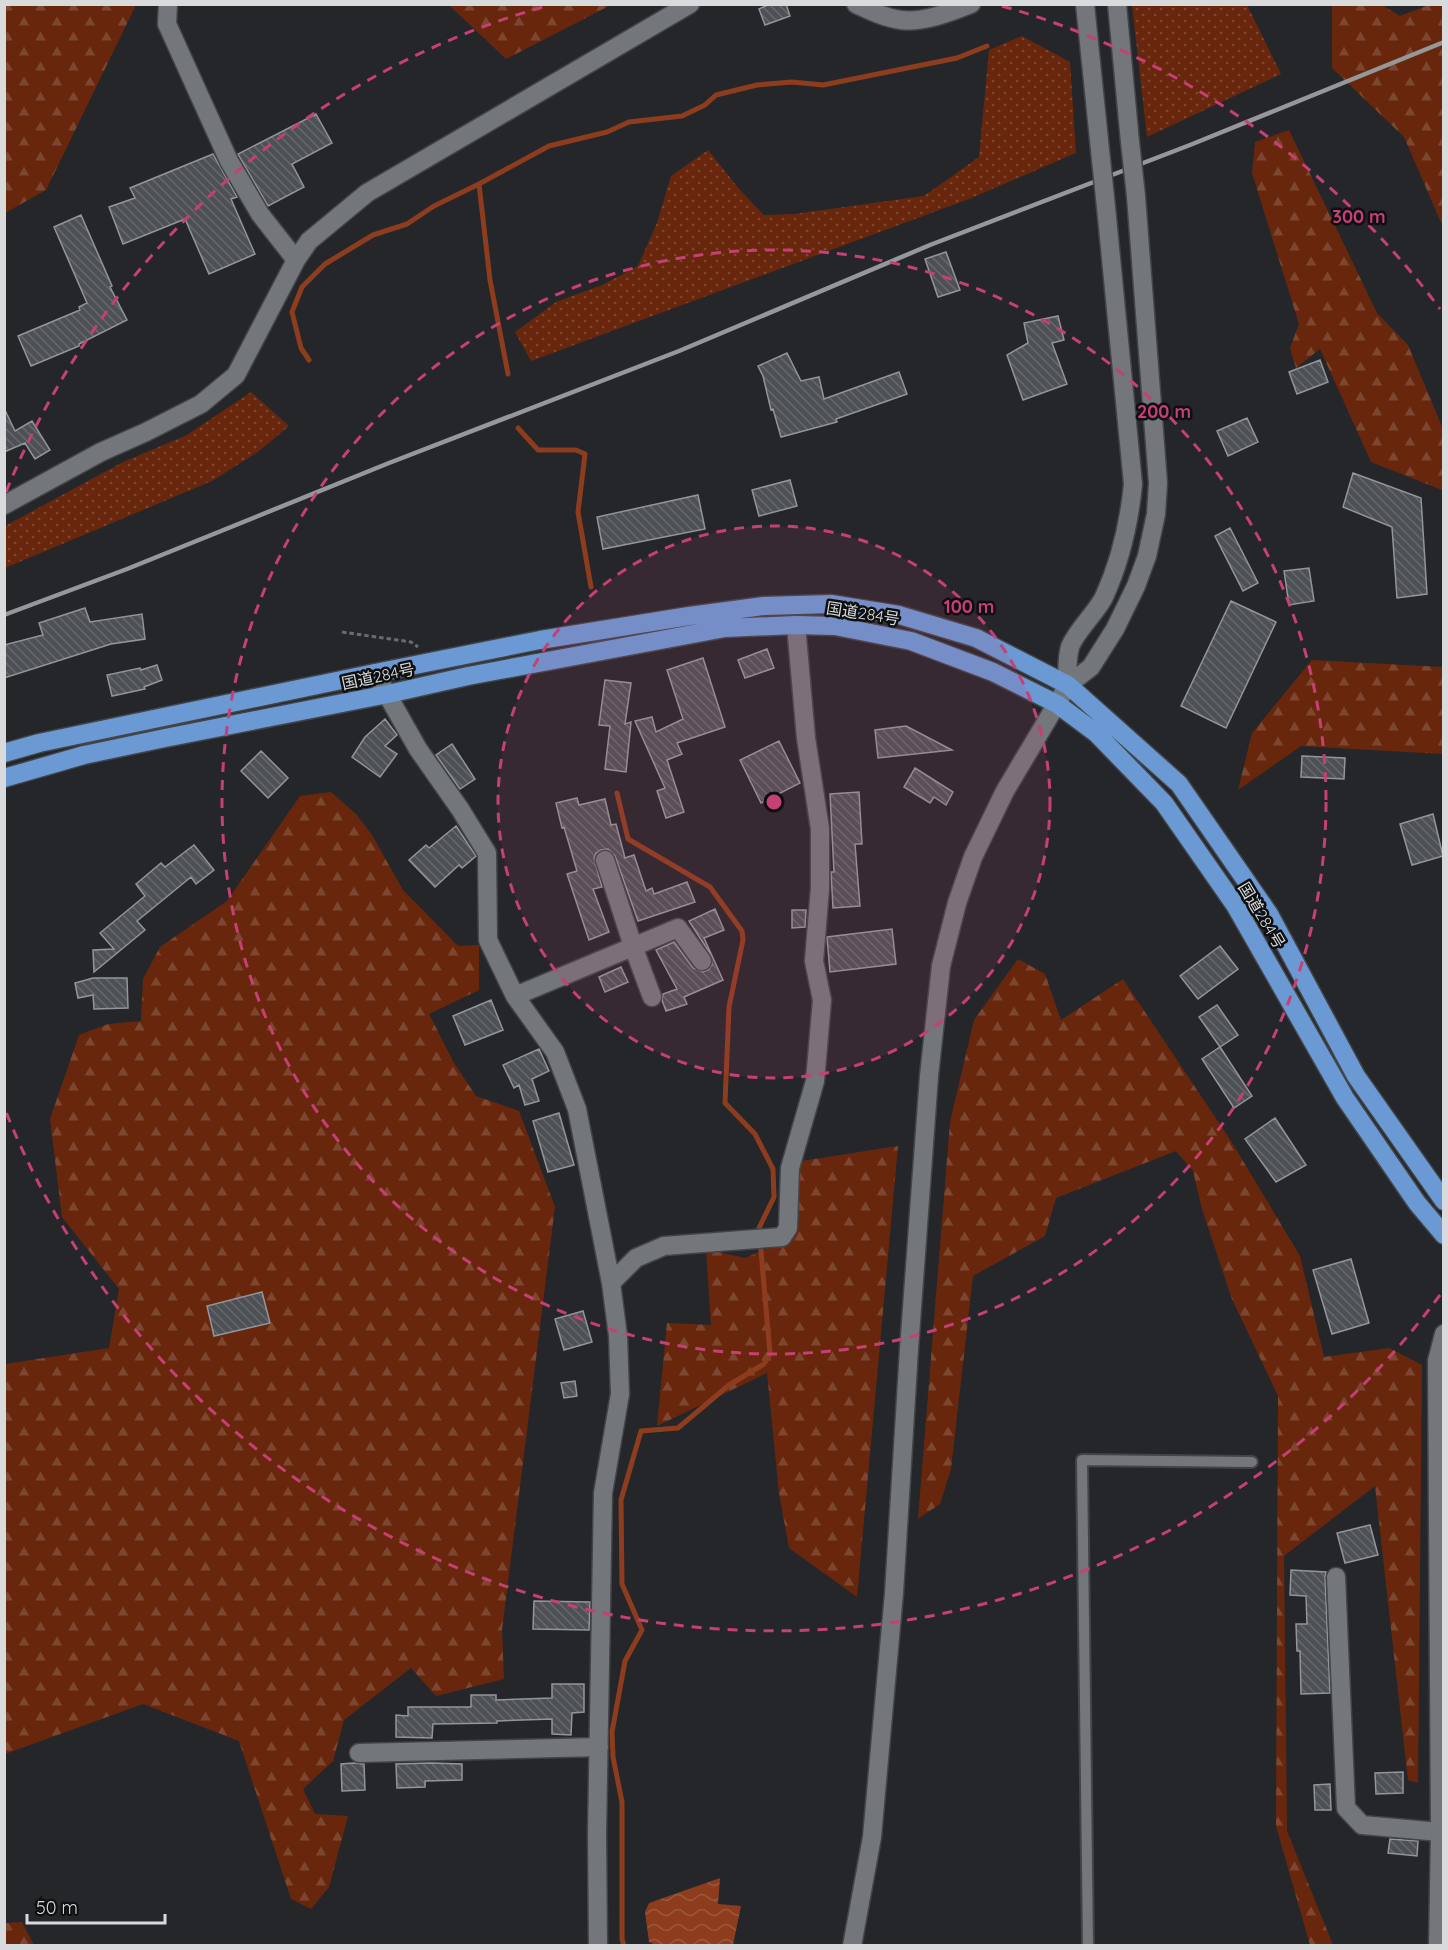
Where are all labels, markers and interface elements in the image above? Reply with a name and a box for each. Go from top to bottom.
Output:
text: 300 m [1332,205,1386,228]
text: 200 m [1137,400,1191,423]
text: 100 m [944,595,994,618]
street label: 国道284号 [825,597,901,629]
street label: 国道284号 [340,659,416,693]
centre of rings [764,792,784,812]
street label: 国道284号 [1234,878,1290,952]
scale bar [27,1887,165,1925]
text: 50 m [36,1896,78,1919]

